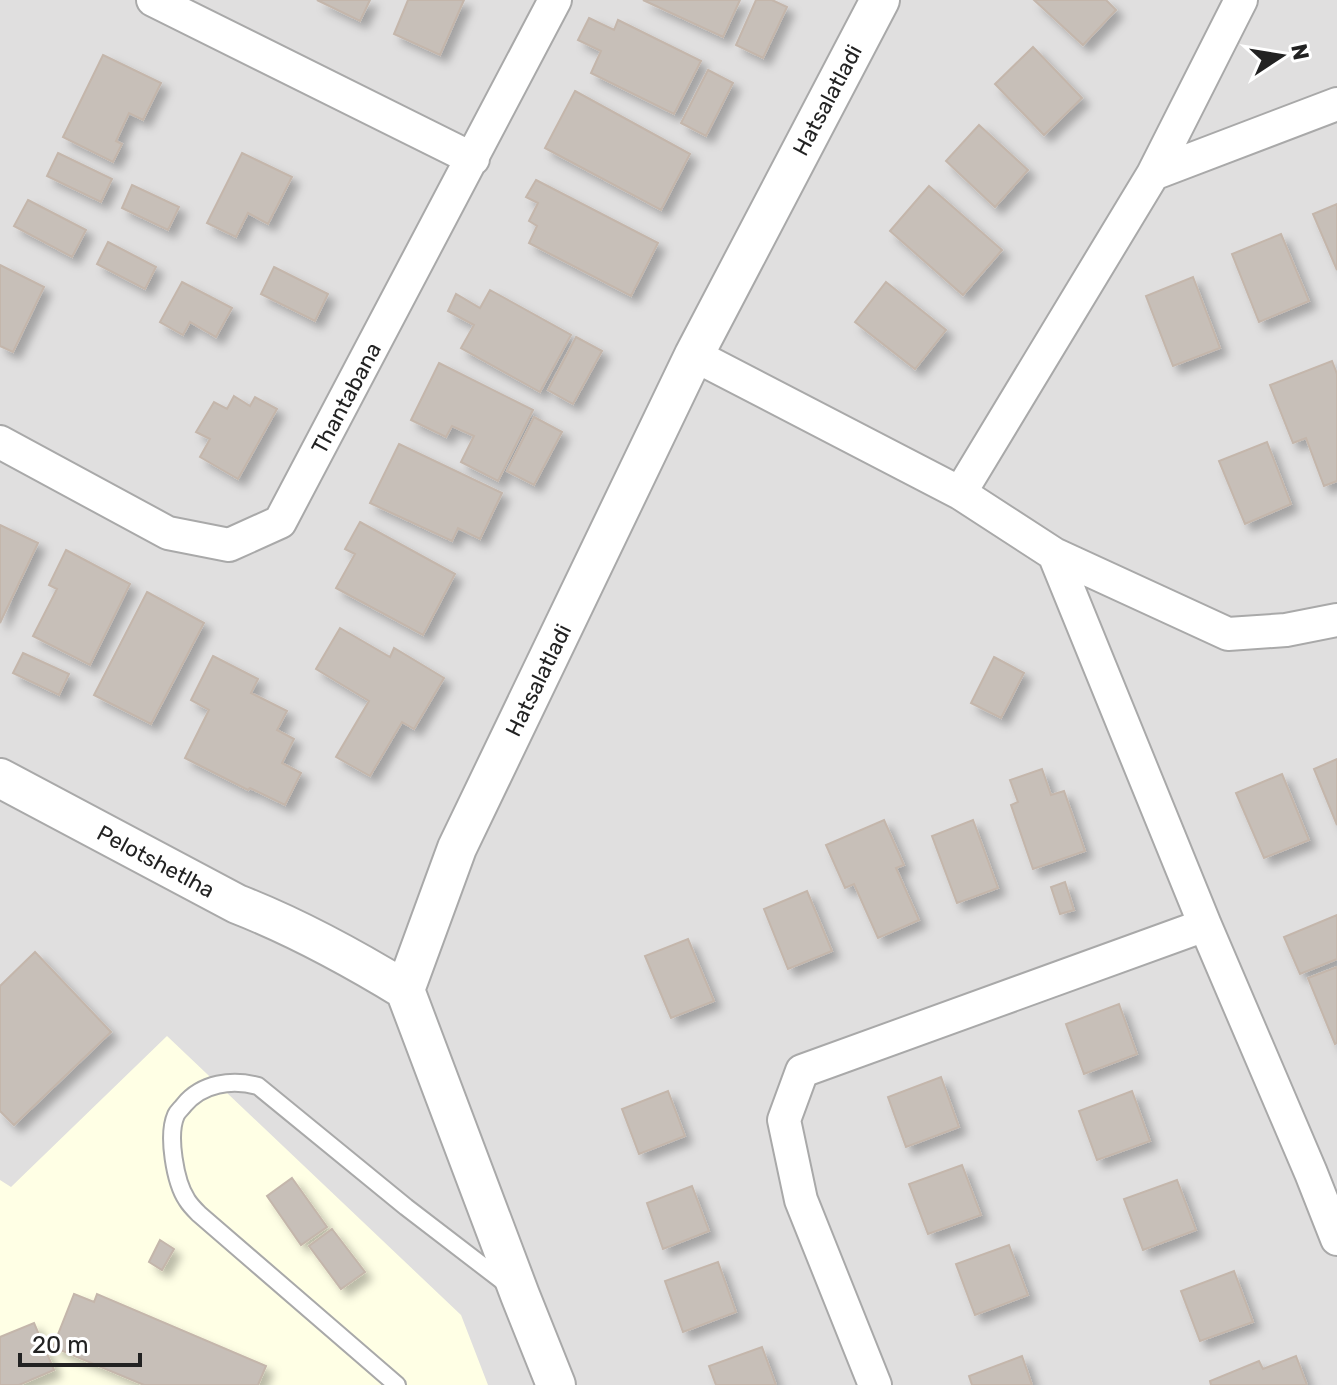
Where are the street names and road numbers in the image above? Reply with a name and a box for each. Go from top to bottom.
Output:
street label: Hatsalatladi [787,40,868,160]
street label: Thantabana [306,338,387,459]
street label: Hatsalatladi [500,620,577,741]
street label: Pelotshetlha [92,819,219,904]

